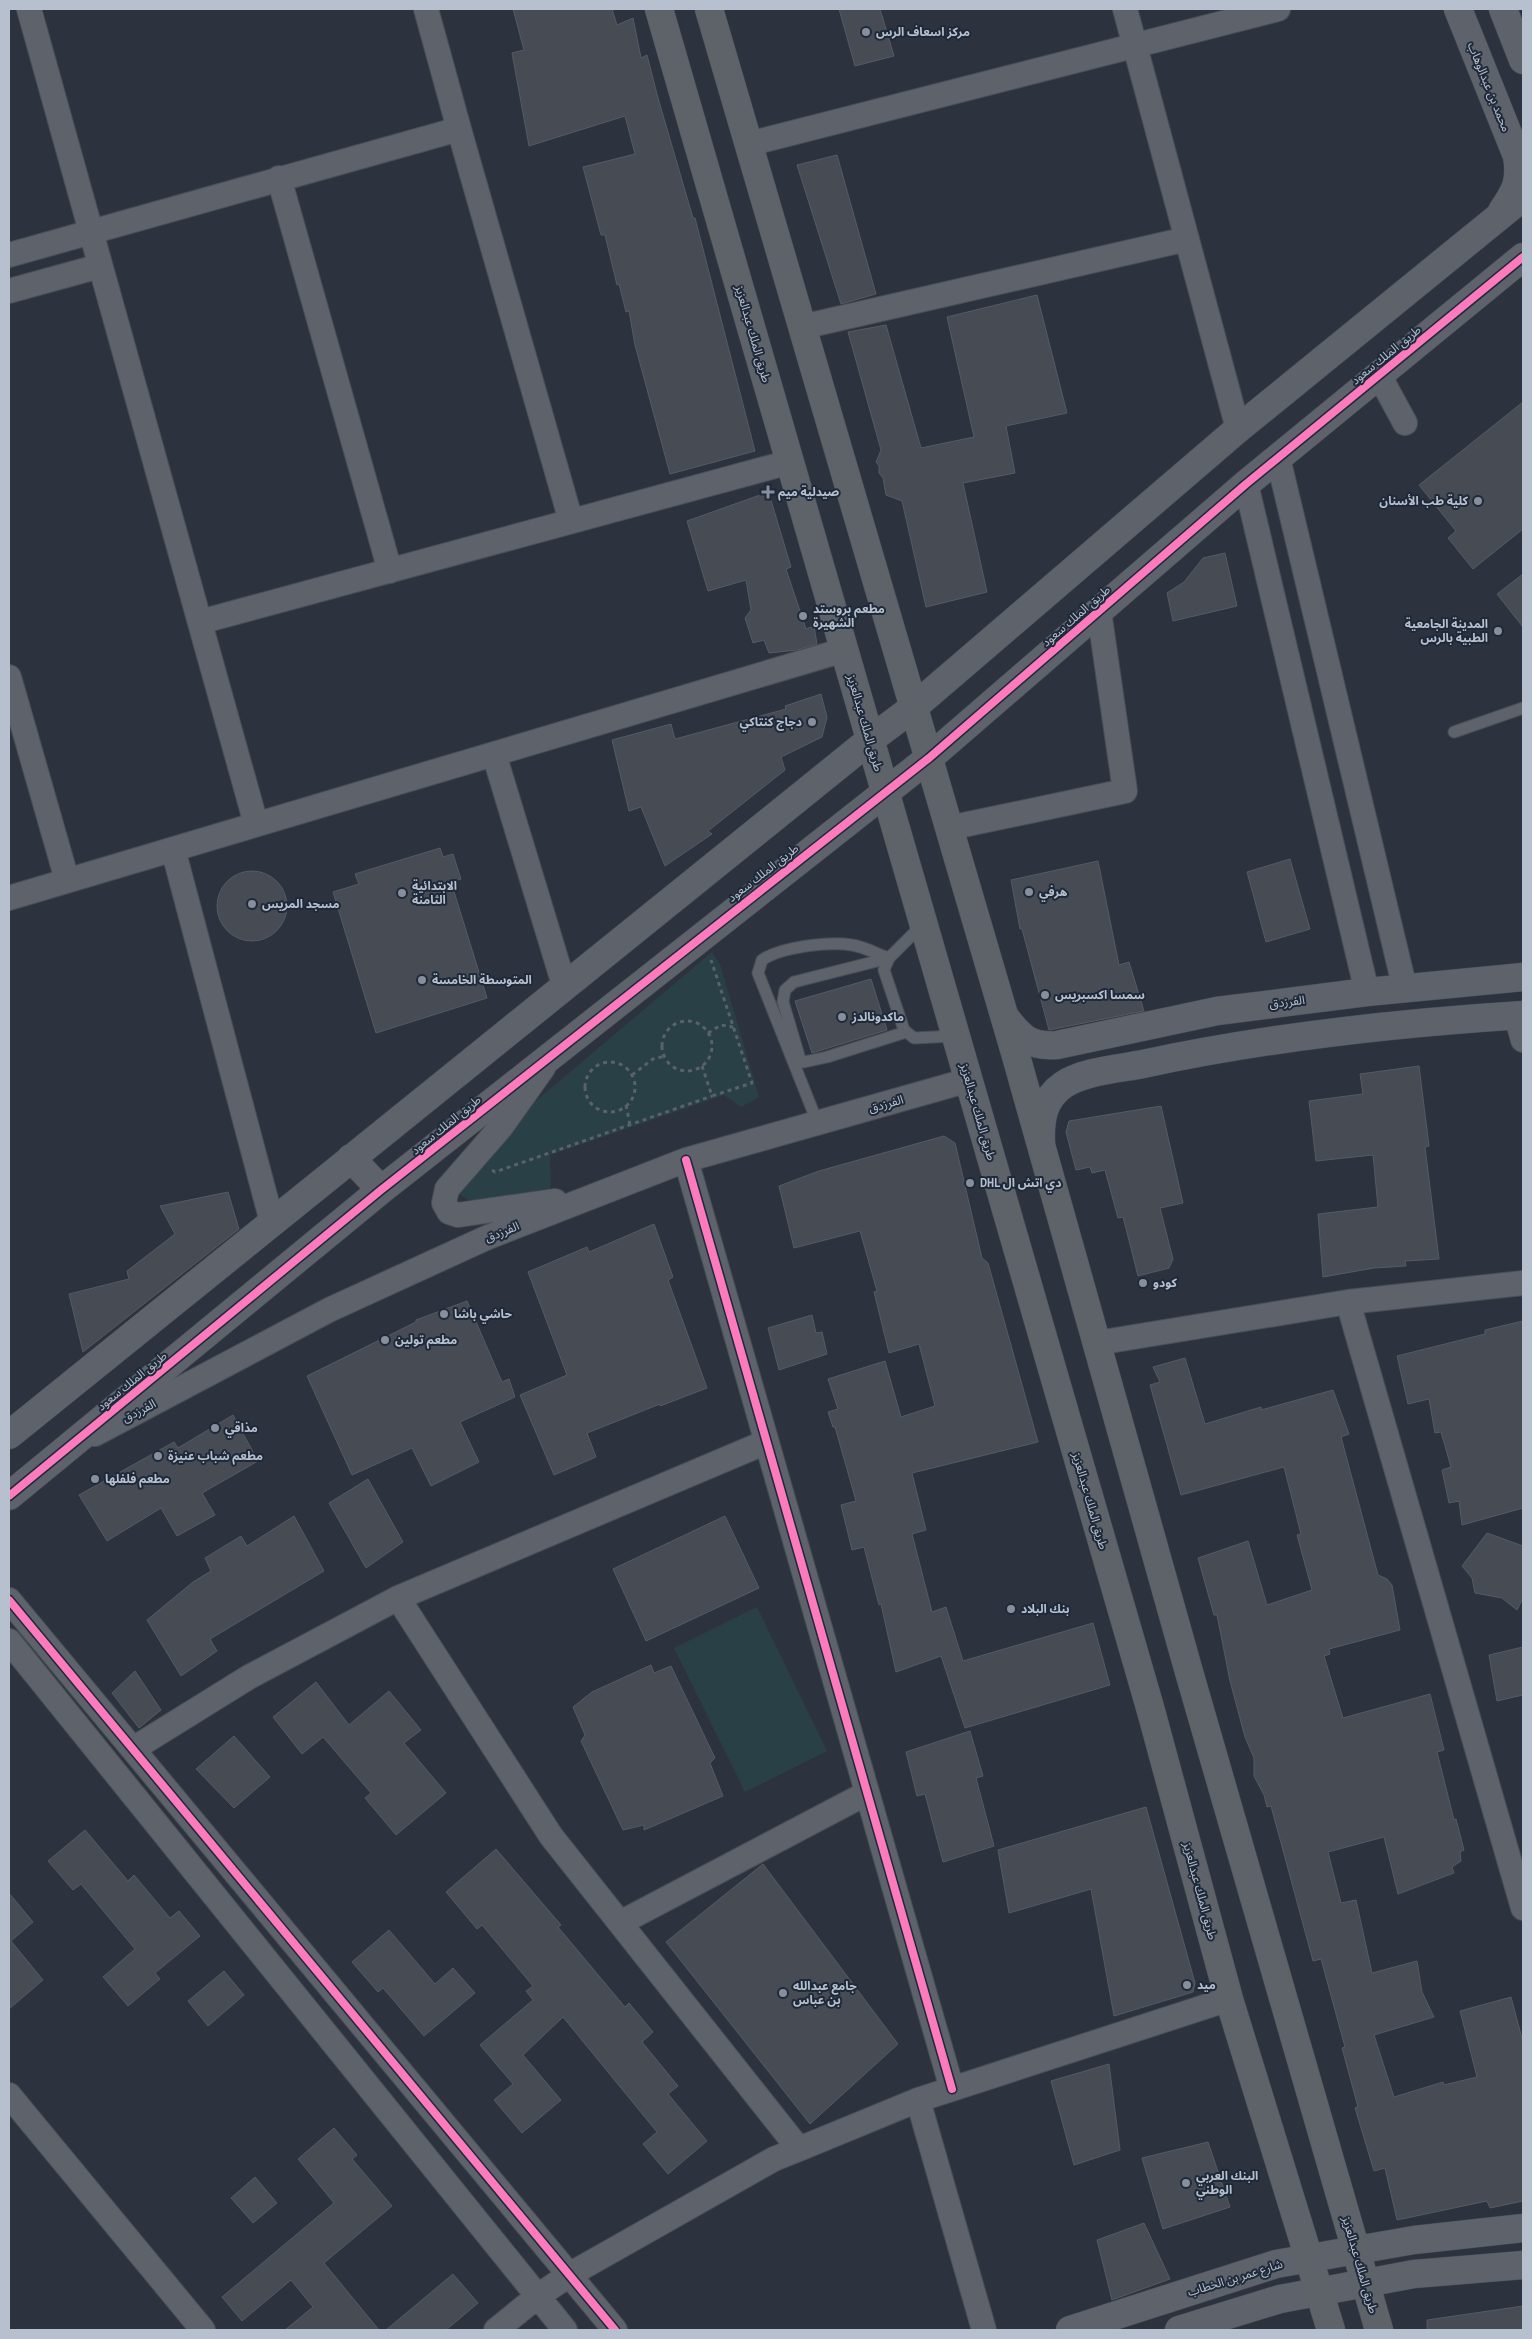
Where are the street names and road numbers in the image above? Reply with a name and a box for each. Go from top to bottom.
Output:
street label: محمد بن عبدالوهاب [1464,40,1514,134]
street label: طريق الملك عبدالعزيز [731,283,775,384]
street label: طريق الملك سعود [1348,322,1424,388]
street label: طريق الملك سعود [1038,582,1114,650]
street label: طريق الملك عبدالعزيز [843,672,887,773]
street label: طريق الملك سعود [724,840,802,906]
street label: الفرزدق [1268,992,1306,1012]
street label: طريق الملك عبدالعزيز [956,1061,1000,1162]
street label: الفرزدق [867,1091,906,1117]
street label: طريق الملك سعود [408,1092,484,1158]
street label: الفرزدق [482,1218,522,1246]
street label: طريق الملك سعود [94,1348,170,1414]
street label: الفرزدق [119,1395,159,1426]
street label: طريق الملك عبدالعزيز [1068,1450,1112,1551]
street label: طريق الملك عبدالعزيز [1179,1839,1221,1942]
street label: طريق الملك عبدالعزيز [1338,2214,1382,2315]
street label: شارع عمر بن الخطاب [1185,2256,1285,2301]

